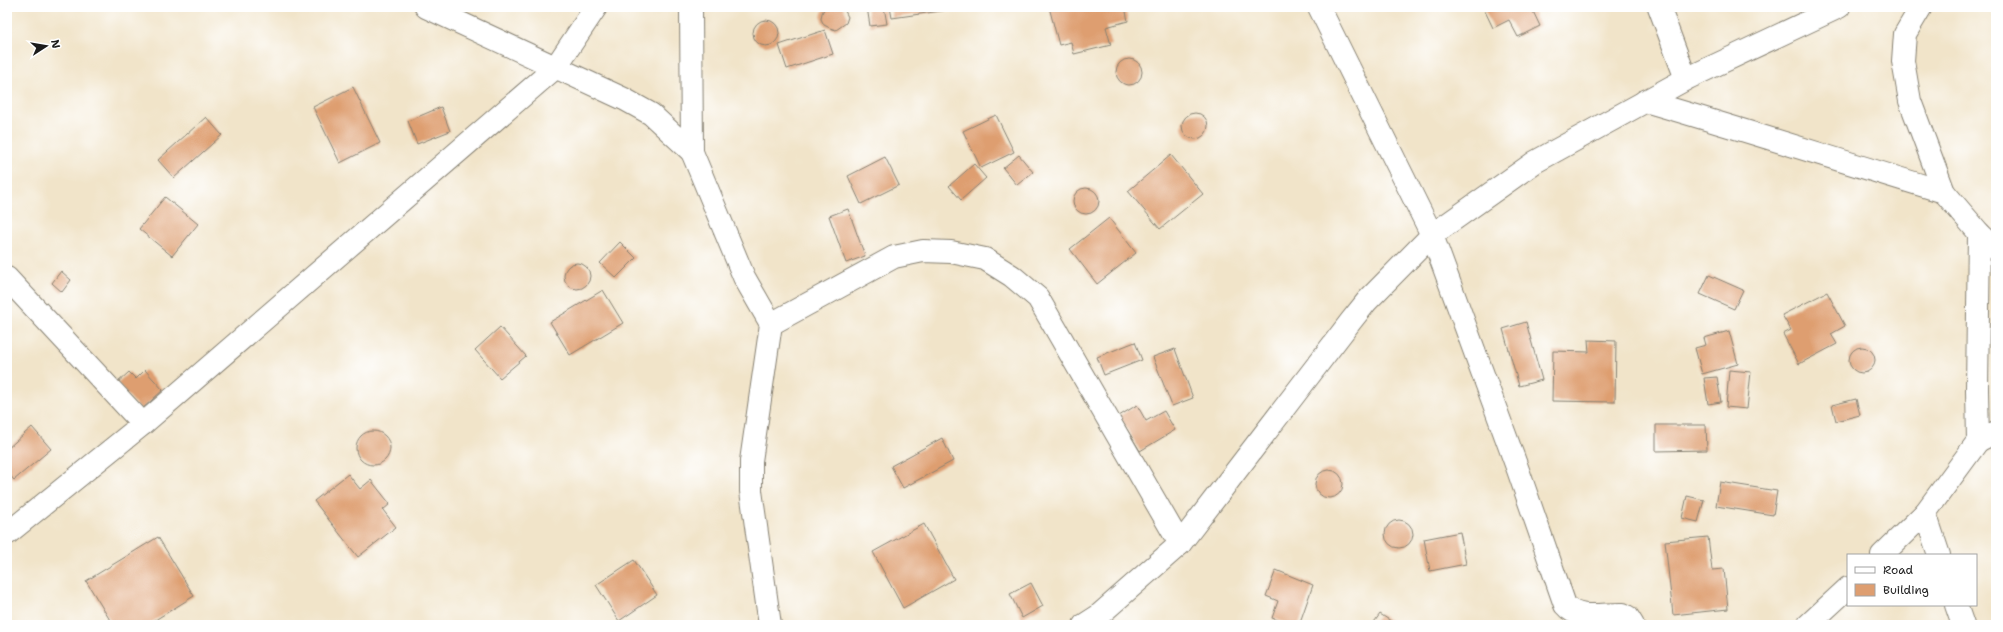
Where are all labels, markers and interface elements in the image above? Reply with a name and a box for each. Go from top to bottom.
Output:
north arrow [26,26,66,66]
text: N [47,38,64,50]
legend [1847,554,1977,606]
text: Road [1883,562,1914,578]
text: Building [1883,582,1929,598]

